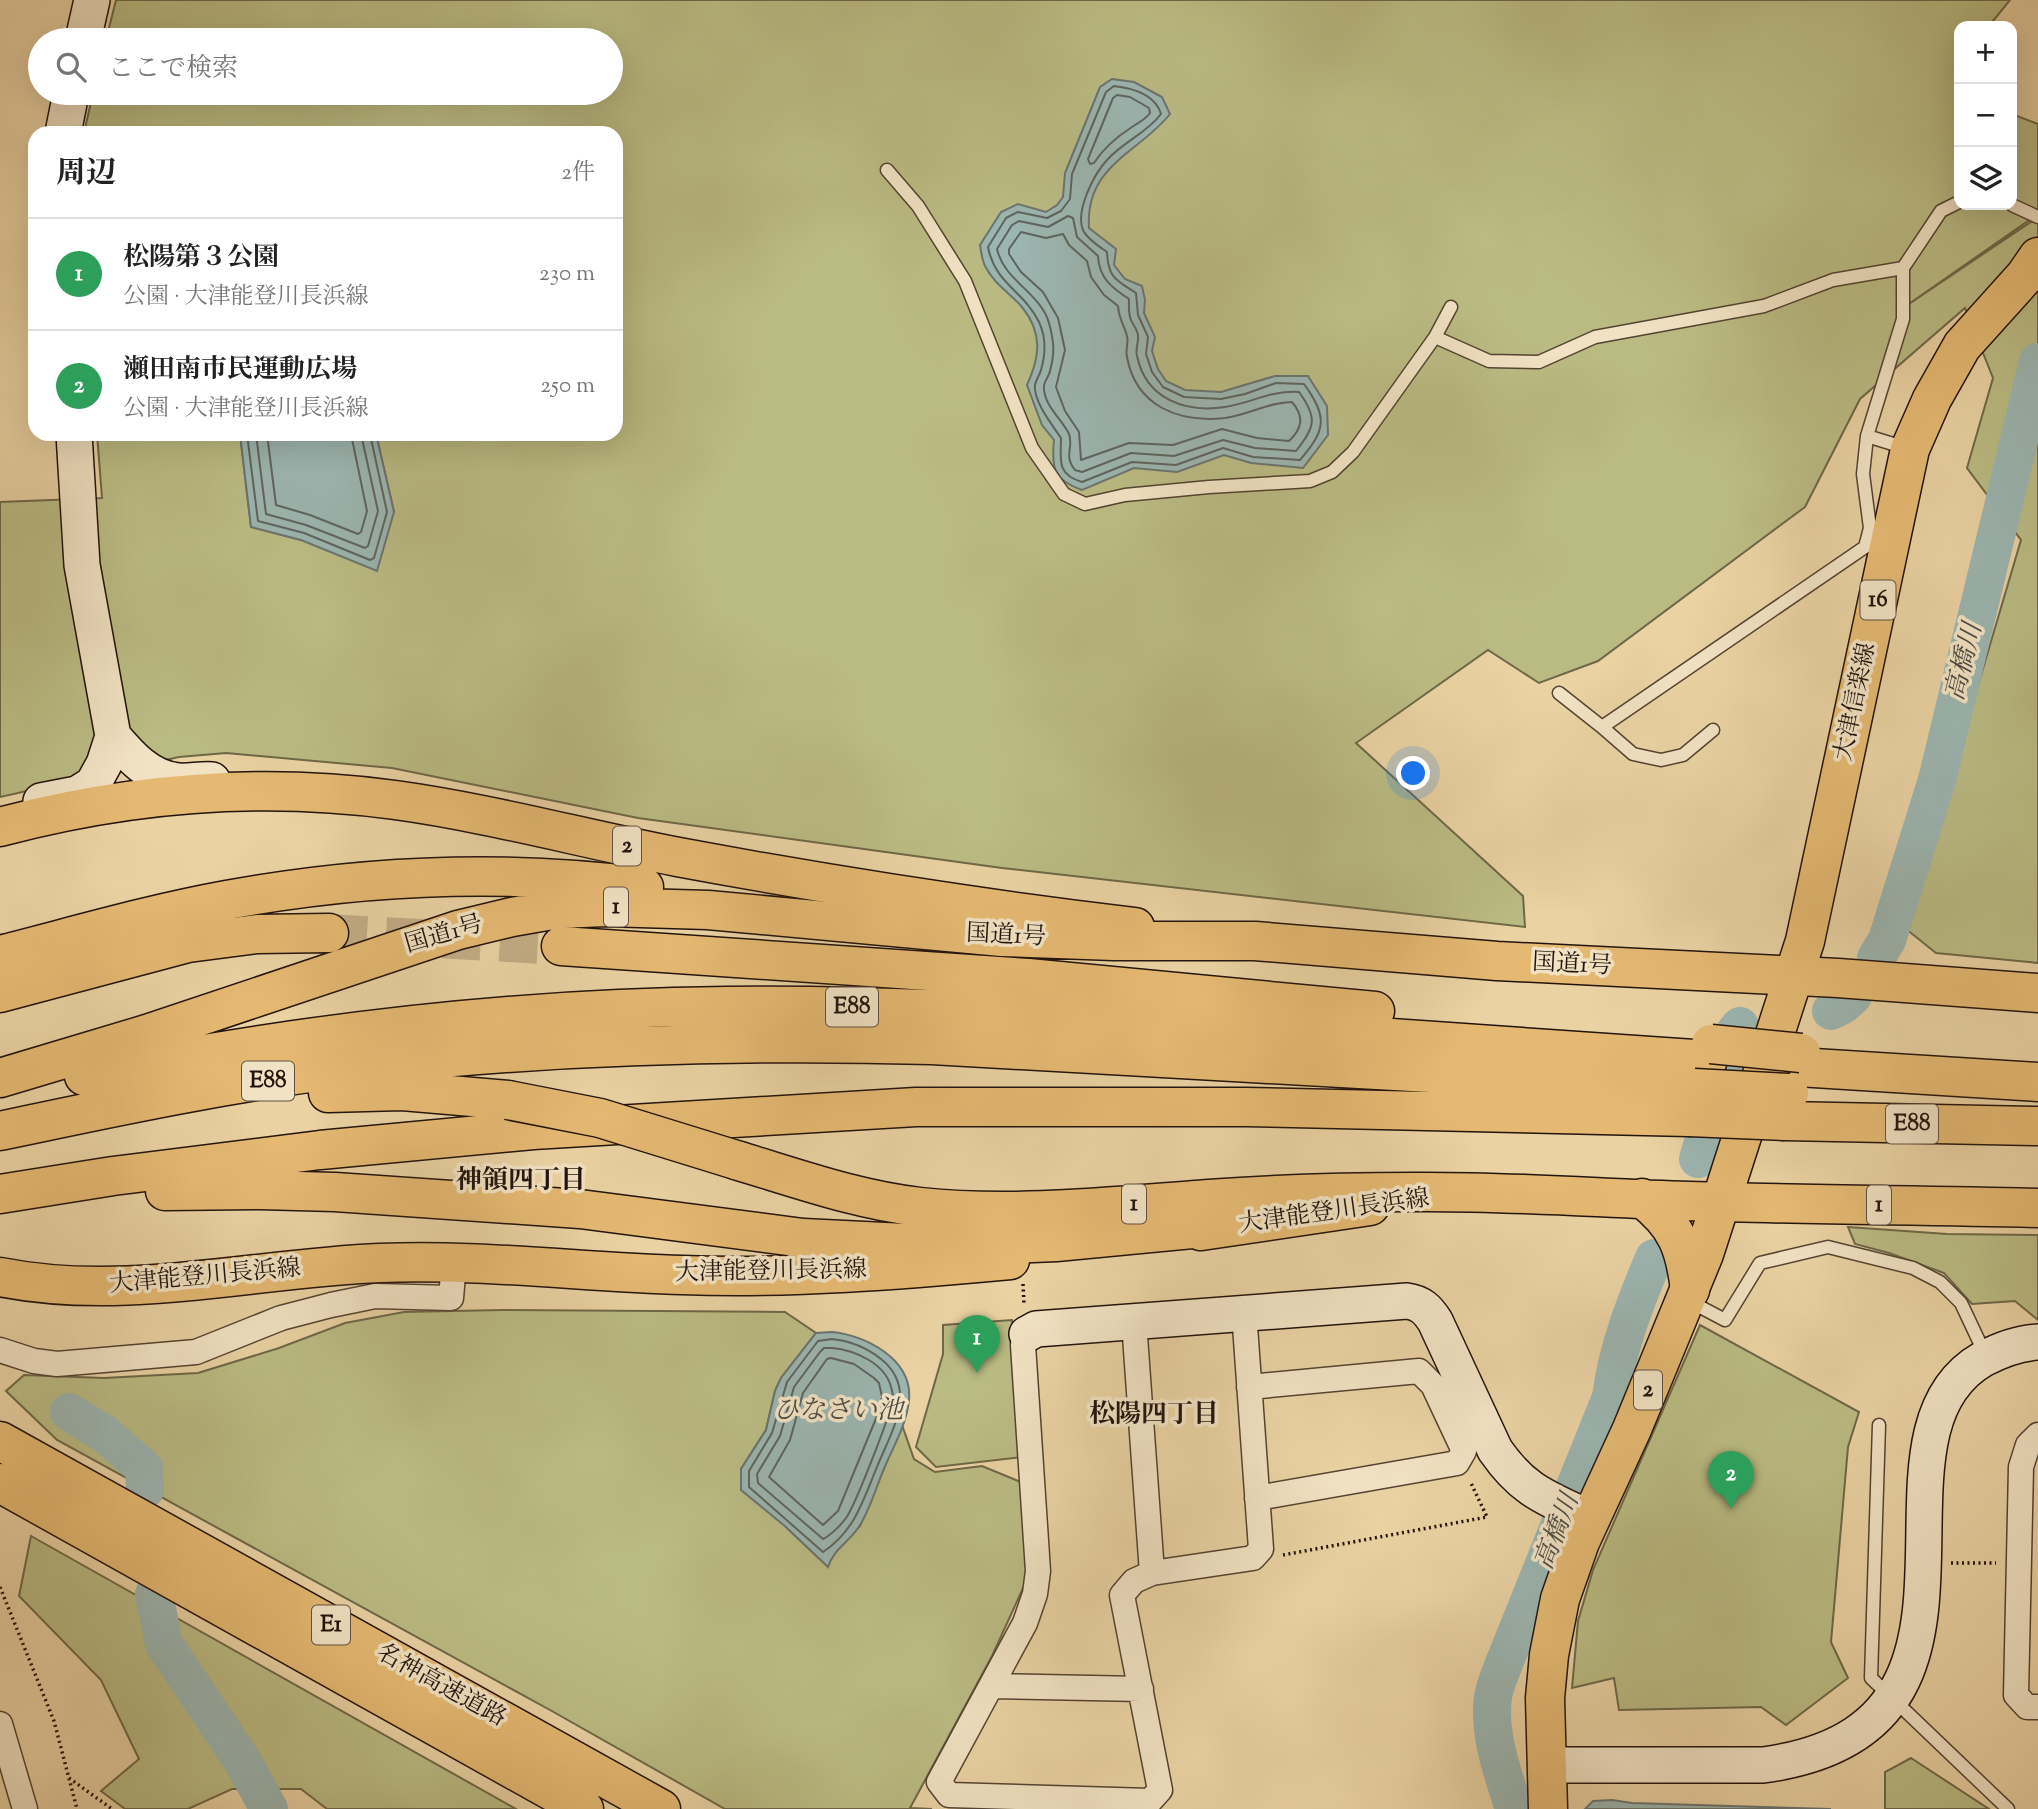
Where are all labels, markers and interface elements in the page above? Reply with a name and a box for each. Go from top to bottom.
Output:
map controls [1954,21,2017,210]
button: + [1954,21,2017,84]
search box [28,28,623,105]
icon: search [52,48,90,86]
text: ここで検索 [108,51,238,88]
button: − [1954,84,2017,147]
button: layers [1954,147,2017,210]
text: 周辺 [56,153,116,196]
text: 2件 [561,157,595,190]
text: 松陽第３公園 [123,240,279,277]
text: 1 [75,258,83,291]
text: 230 m [539,258,595,291]
text: 公園 · 大津能登川長浜線 [123,281,369,314]
text: 瀬田南市民運動広場 [123,352,357,389]
text: 2 [74,370,84,403]
text: 250 m [540,370,595,403]
text: 公園 · 大津能登川長浜線 [123,393,369,426]
road number: 16 [1860,580,1896,620]
water label: 高橋川 [1938,617,1993,704]
street label: 大津信楽線 [1827,640,1885,764]
your location [1396,756,1430,790]
road number: 2 [613,826,641,866]
road number: 1 [604,888,628,926]
street label: 国道1号 [401,908,487,962]
street label: 国道1号 [965,917,1047,955]
street label: 国道1号 [1531,946,1613,984]
road number: E88 [826,988,878,1026]
road number: E88 [242,1062,294,1100]
road number: E88 [1886,1105,1938,1144]
district label: 神領四丁目 [456,1163,586,1200]
street label: 大津能登川長浜線 [1237,1182,1431,1242]
road number: 1 [1122,1184,1146,1224]
road number: 1 [1867,1186,1891,1224]
street label: 大津能登川長浜線 [108,1252,302,1302]
street label: 大津能登川長浜線 [675,1253,867,1291]
pin: 1 [954,1315,1000,1373]
road number: 2 [1634,1371,1662,1410]
water label: ひなさい池 [773,1393,906,1430]
district label: 松陽四丁目 [1089,1397,1219,1434]
pin: 2 [1708,1451,1754,1509]
water label: 高橋川 [1527,1486,1590,1575]
road number: E1 [312,1606,350,1644]
street label: 名神高速道路 [370,1636,512,1736]

